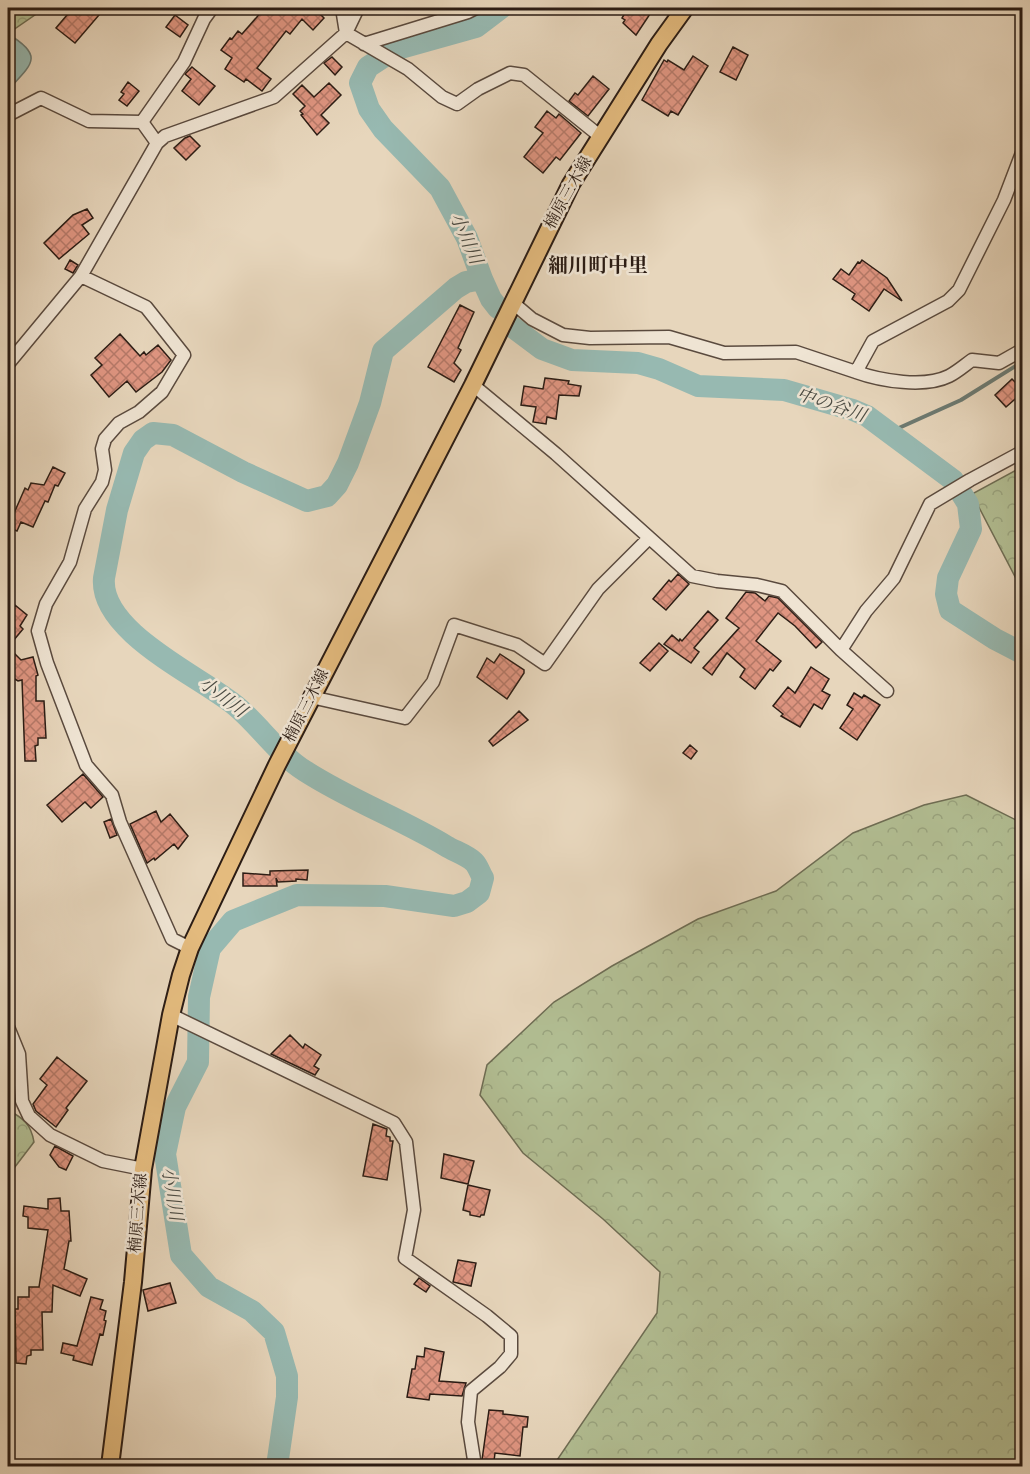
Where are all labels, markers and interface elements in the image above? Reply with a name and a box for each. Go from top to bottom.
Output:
street label: 楠原三木線 [540,153,598,233]
water label: 小川川 [443,209,488,271]
district label: 細川町中里 [548,253,648,281]
water label: 中の谷川 [793,382,871,430]
street label: 楠原三木線 [279,665,335,747]
water label: 小川川 [193,672,253,725]
water label: 小川川 [154,1165,188,1225]
street label: 楠原三木線 [125,1172,153,1254]

